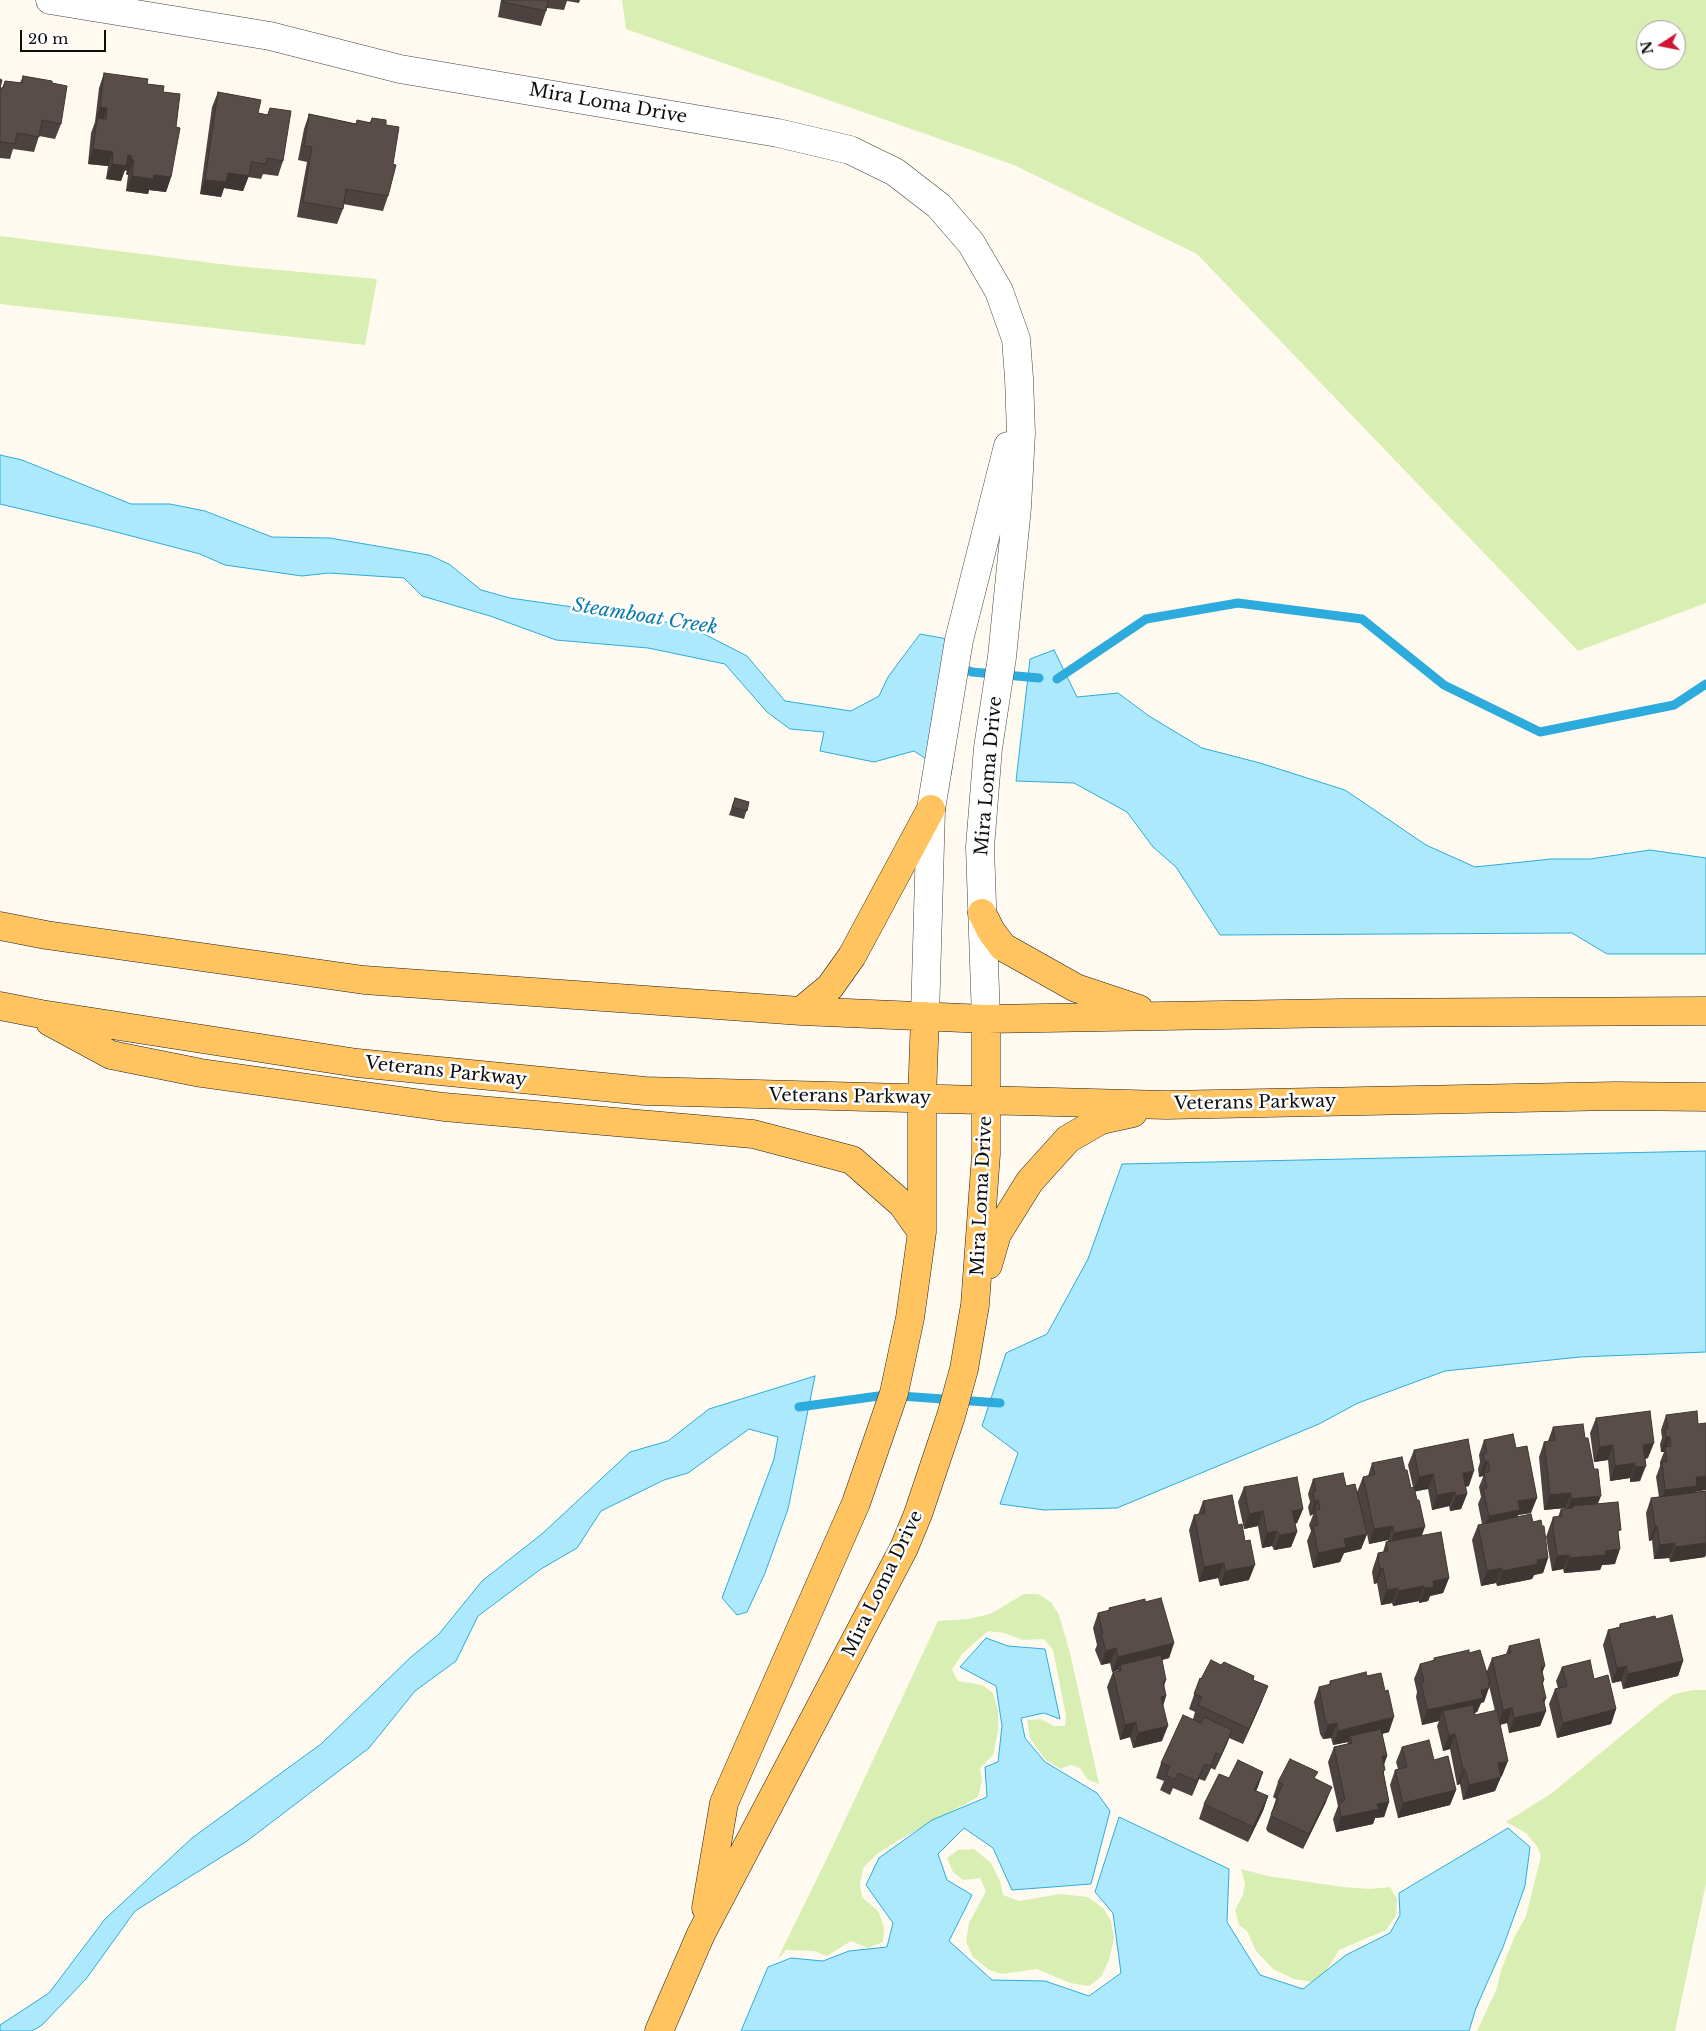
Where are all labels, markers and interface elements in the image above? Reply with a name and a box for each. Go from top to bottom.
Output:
scale bar [22,20,109,52]
north arrow [1636,20,1686,70]
text: 20 m [28,29,68,48]
text: N [1637,39,1657,56]
street label: Mira Loma Drive [527,79,689,129]
water label: Steamboat Creek [571,594,719,640]
street label: Mira Loma Drive [971,695,1007,857]
street label: Veterans Parkway [364,1053,528,1091]
street label: Veterans Parkway [769,1085,931,1109]
street label: Veterans Parkway [1174,1091,1336,1115]
street label: Mira Loma Drive [967,1115,997,1277]
street label: Mira Loma Drive [838,1507,928,1661]

